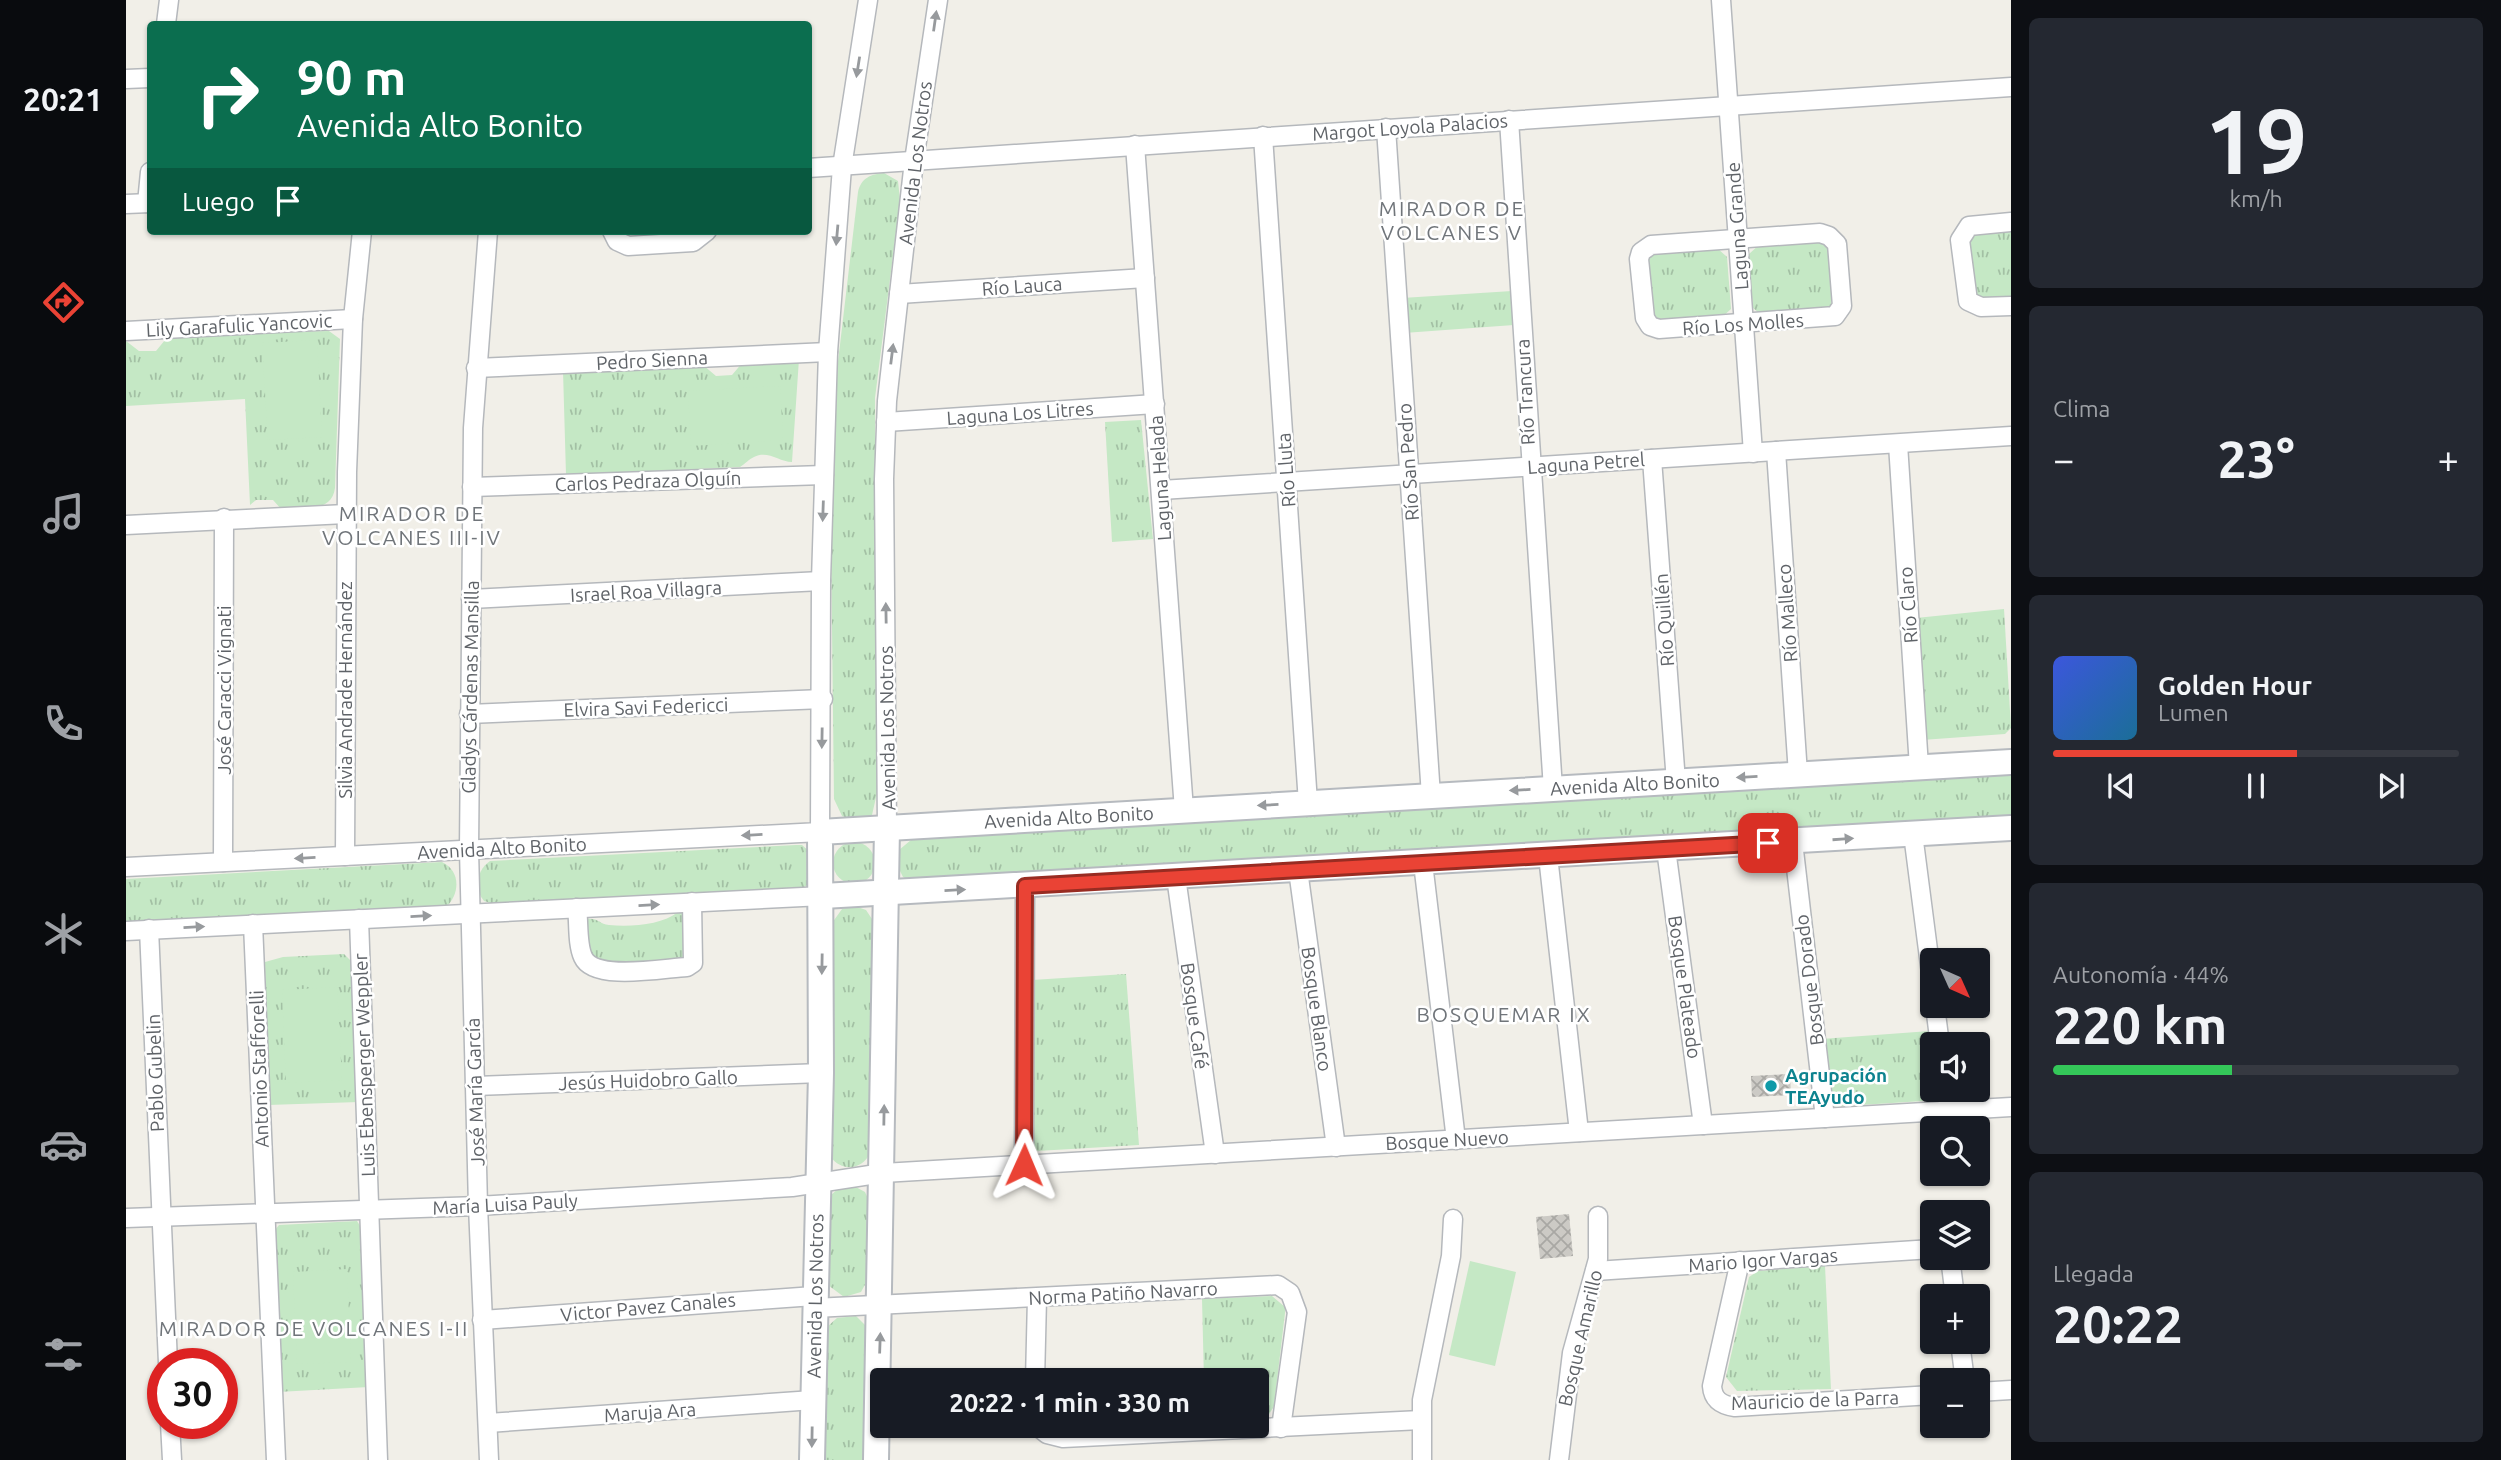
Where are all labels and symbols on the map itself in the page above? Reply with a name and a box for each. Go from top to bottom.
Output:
one-way arrow [929,10,940,32]
one-way arrow [852,57,863,79]
street label: Avenida Los Notros [894,80,936,246]
street label: Margot Loyola Palacios [1311,109,1509,145]
street label: Laguna Grande [1722,161,1752,291]
district label: MIRADOR DE VOLCANES V [1379,196,1525,244]
one-way arrow [831,224,842,246]
street label: Río Lauca [981,272,1063,300]
street label: Lily Garafulic Yancovic [145,309,333,341]
street label: Río Los Molles [1682,309,1804,339]
street label: Río Trancura [1511,338,1539,446]
one-way arrow [887,343,898,365]
street label: Pedro Sienna [596,346,708,374]
street label: Laguna Los Litres [946,397,1094,429]
street label: Río San Pedro [1393,402,1423,522]
street label: Laguna Helada [1145,415,1175,541]
street label: Río Lluta [1272,432,1300,508]
street label: Laguna Petrel [1526,448,1646,478]
street label: Carlos Pedraza Olguín [554,467,742,495]
one-way arrow [818,500,829,522]
district label: MIRADOR DE VOLCANES III-IV [322,501,502,549]
street label: Río Malleco [1773,563,1801,663]
street label: Río Claro [1894,566,1922,644]
street label: Río Quillén [1650,573,1678,667]
street label: Israel Roa Villagra [570,576,722,606]
street label: Gladys Cárdenas Mansilla [457,580,483,794]
street label: Silvia Andrade Hernández [334,581,356,799]
one-way arrow [880,601,891,623]
street label: José Caracci Vignati [213,605,235,775]
street label: Avenida Los Notros [875,646,899,810]
street label: Elvira Savi Federicci [563,693,729,721]
one-way arrow [816,728,828,750]
street label: Avenida Alto Bonito [1550,769,1720,799]
one-way arrow [1736,772,1758,783]
one-way arrow [1509,785,1531,796]
one-way arrow [1257,800,1279,811]
street label: Avenida Alto Bonito [984,802,1154,832]
pin [1738,813,1798,873]
one-way arrow [741,830,763,841]
street label: Avenida Alto Bonito [417,833,587,863]
one-way arrow [1832,833,1854,844]
one-way arrow [294,852,316,863]
one-way arrow [944,884,966,895]
one-way arrow [638,899,660,910]
one-way arrow [411,910,433,921]
street label: Bosque Dorado [1790,913,1828,1047]
street label: Bosque Plateado [1664,914,1706,1060]
one-way arrow [183,922,205,933]
street label: Bosque Blanco [1297,945,1337,1073]
north arrow [1920,948,1990,1018]
street label: Luis Ebensperger Weppler [349,953,379,1177]
one-way arrow [817,954,828,976]
street label: Bosque Café [1177,961,1213,1071]
street label: Antonio Stafforelli [245,990,273,1148]
district label: BOSQUEMAR IX [1416,1002,1592,1026]
street label: Pablo Gubelin [142,1014,168,1132]
street label: José María García [461,1017,489,1167]
place label: Agrupación TEAyudo [1785,1064,1887,1108]
street label: Jesús Huidobro Gallo [558,1066,738,1094]
marker: Agrupación TEAyudo [1763,1078,1779,1094]
one-way arrow [878,1104,890,1126]
street label: Bosque Nuevo [1385,1126,1509,1154]
position arrow [987,1128,1061,1202]
street label: María Luisa Pauly [432,1189,578,1219]
street label: Avenida Los Notros [803,1214,827,1378]
street label: Mario Igor Vargas [1688,1244,1838,1276]
street label: Bosque Amarillo [1554,1267,1606,1409]
street label: Norma Patiño Navarro [1028,1277,1218,1309]
street label: Victor Pavez Canales [560,1288,736,1326]
district label: MIRADOR DE VOLCANES I-II [159,1316,469,1340]
one-way arrow [874,1332,885,1354]
speed limit sign: 30 [147,1348,238,1439]
street label: Mauricio de la Parra [1731,1386,1899,1414]
street label: Maruja Ara [603,1398,697,1426]
one-way arrow [806,1426,818,1448]

